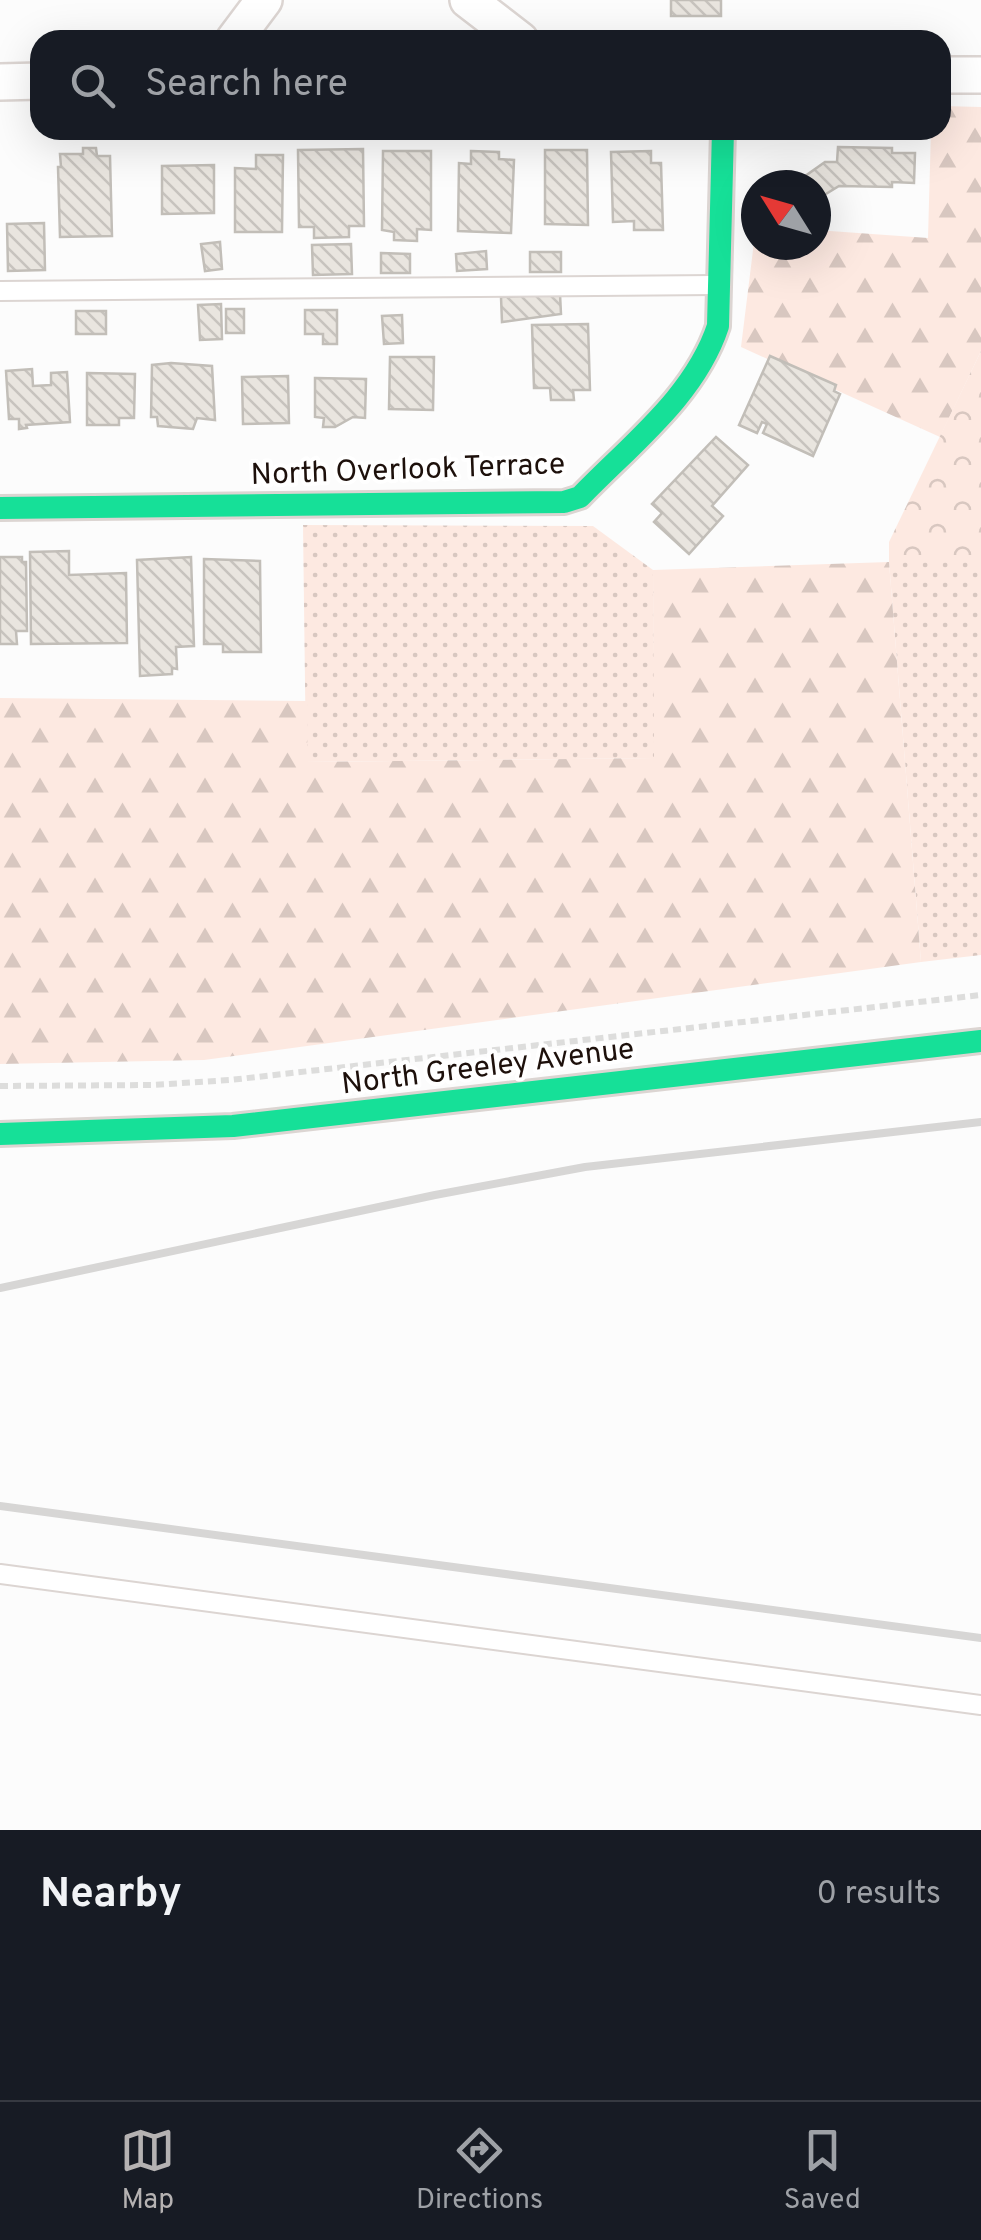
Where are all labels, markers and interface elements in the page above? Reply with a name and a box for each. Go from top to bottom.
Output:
search box [30,30,951,140]
icon: search [65,58,120,113]
text: Search here [145,61,348,110]
north arrow [741,170,831,260]
street label: North Overlook Terrace [250,447,566,495]
street label: North Greeley Avenue [340,1032,636,1104]
text: Nearby [40,1869,182,1922]
text: 0 results [816,1875,941,1915]
tab: Map [120,2123,175,2219]
tab: Directions [416,2123,543,2219]
tab: Saved [784,2123,861,2219]

